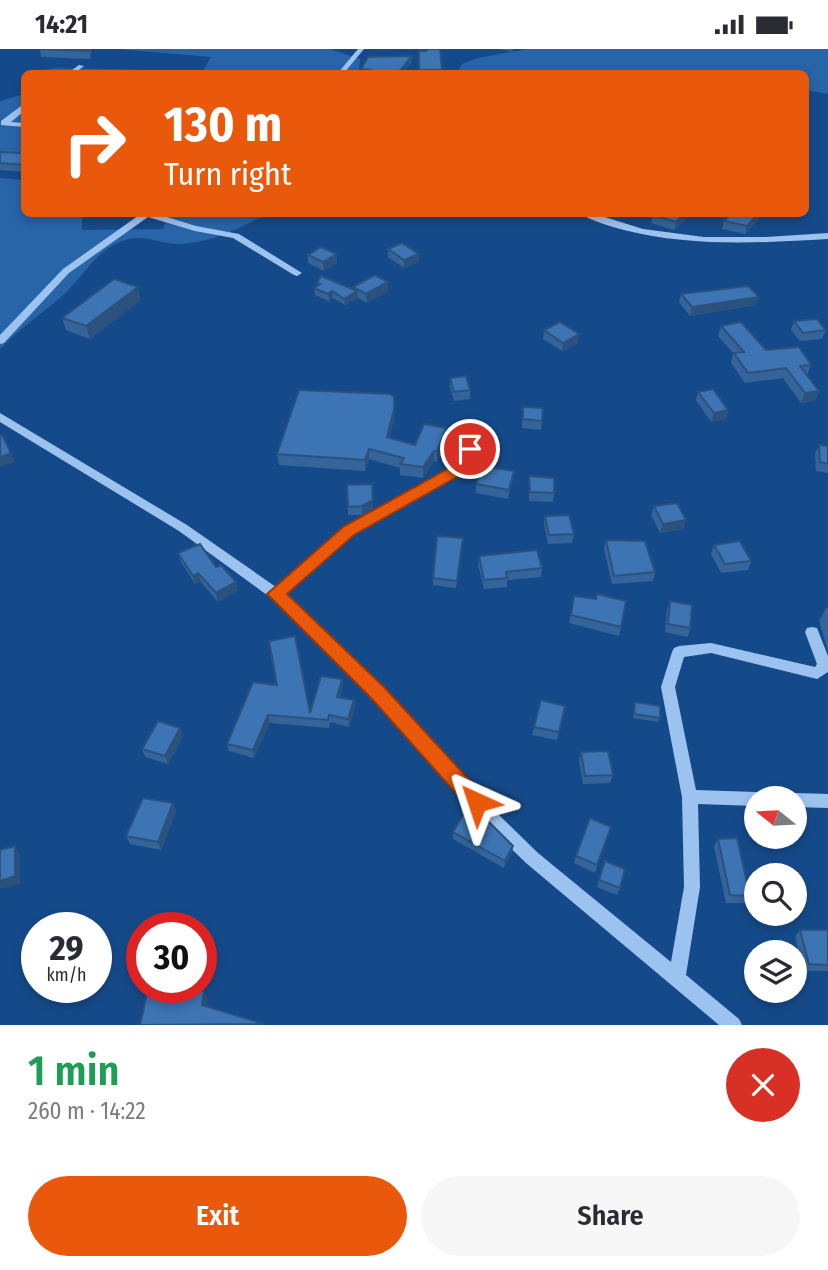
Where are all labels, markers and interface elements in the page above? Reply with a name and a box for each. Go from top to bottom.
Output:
text: 14:21 [35,9,88,40]
text: 130 m [164,95,282,154]
icon: right [49,98,140,189]
text: Turn right [164,155,291,193]
pin [440,419,500,479]
icon: arrive [451,430,489,468]
position arrow [440,765,514,839]
north arrow [744,786,807,849]
map controls [744,786,807,1003]
button: search [744,863,807,926]
speed limit sign: 30 [126,912,217,1003]
text: 29 [49,927,84,969]
button: layers [744,940,807,1003]
text: km/h [46,964,87,986]
text: 1 min [28,1046,119,1096]
button: close [726,1048,800,1122]
text: 260 m · 14:22 [28,1097,146,1125]
button: Exit [28,1176,407,1256]
button: Share [421,1176,800,1256]

